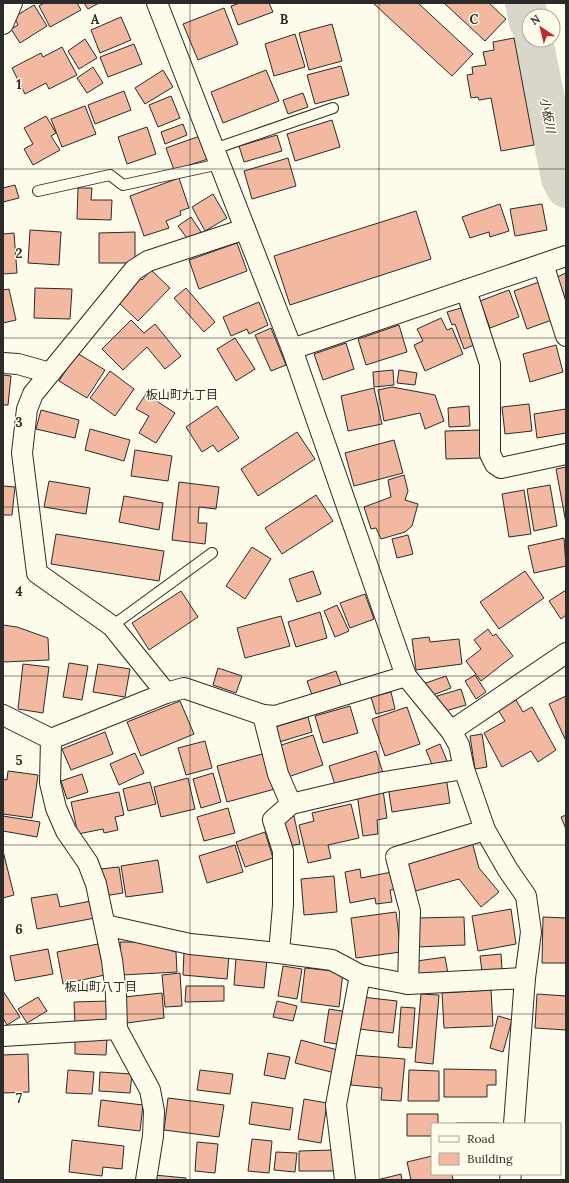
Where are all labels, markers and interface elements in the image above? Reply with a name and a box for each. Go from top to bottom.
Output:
north arrow [521,8,561,48]
text: A [91,11,100,28]
text: B [280,11,289,28]
text: C [470,11,479,28]
text: N [528,11,543,28]
text: 1 [16,76,22,93]
water label: 小板川 [537,96,559,136]
text: 2 [16,245,23,262]
district label: 板山町九丁目 [146,387,218,402]
text: 3 [15,414,23,431]
text: 4 [15,583,23,600]
text: 5 [15,752,23,769]
text: 6 [15,921,23,938]
district label: 板山町八丁目 [65,979,137,994]
text: 7 [16,1090,22,1107]
legend [431,1123,561,1175]
text: Road [467,1131,495,1146]
text: Building [467,1151,513,1166]

